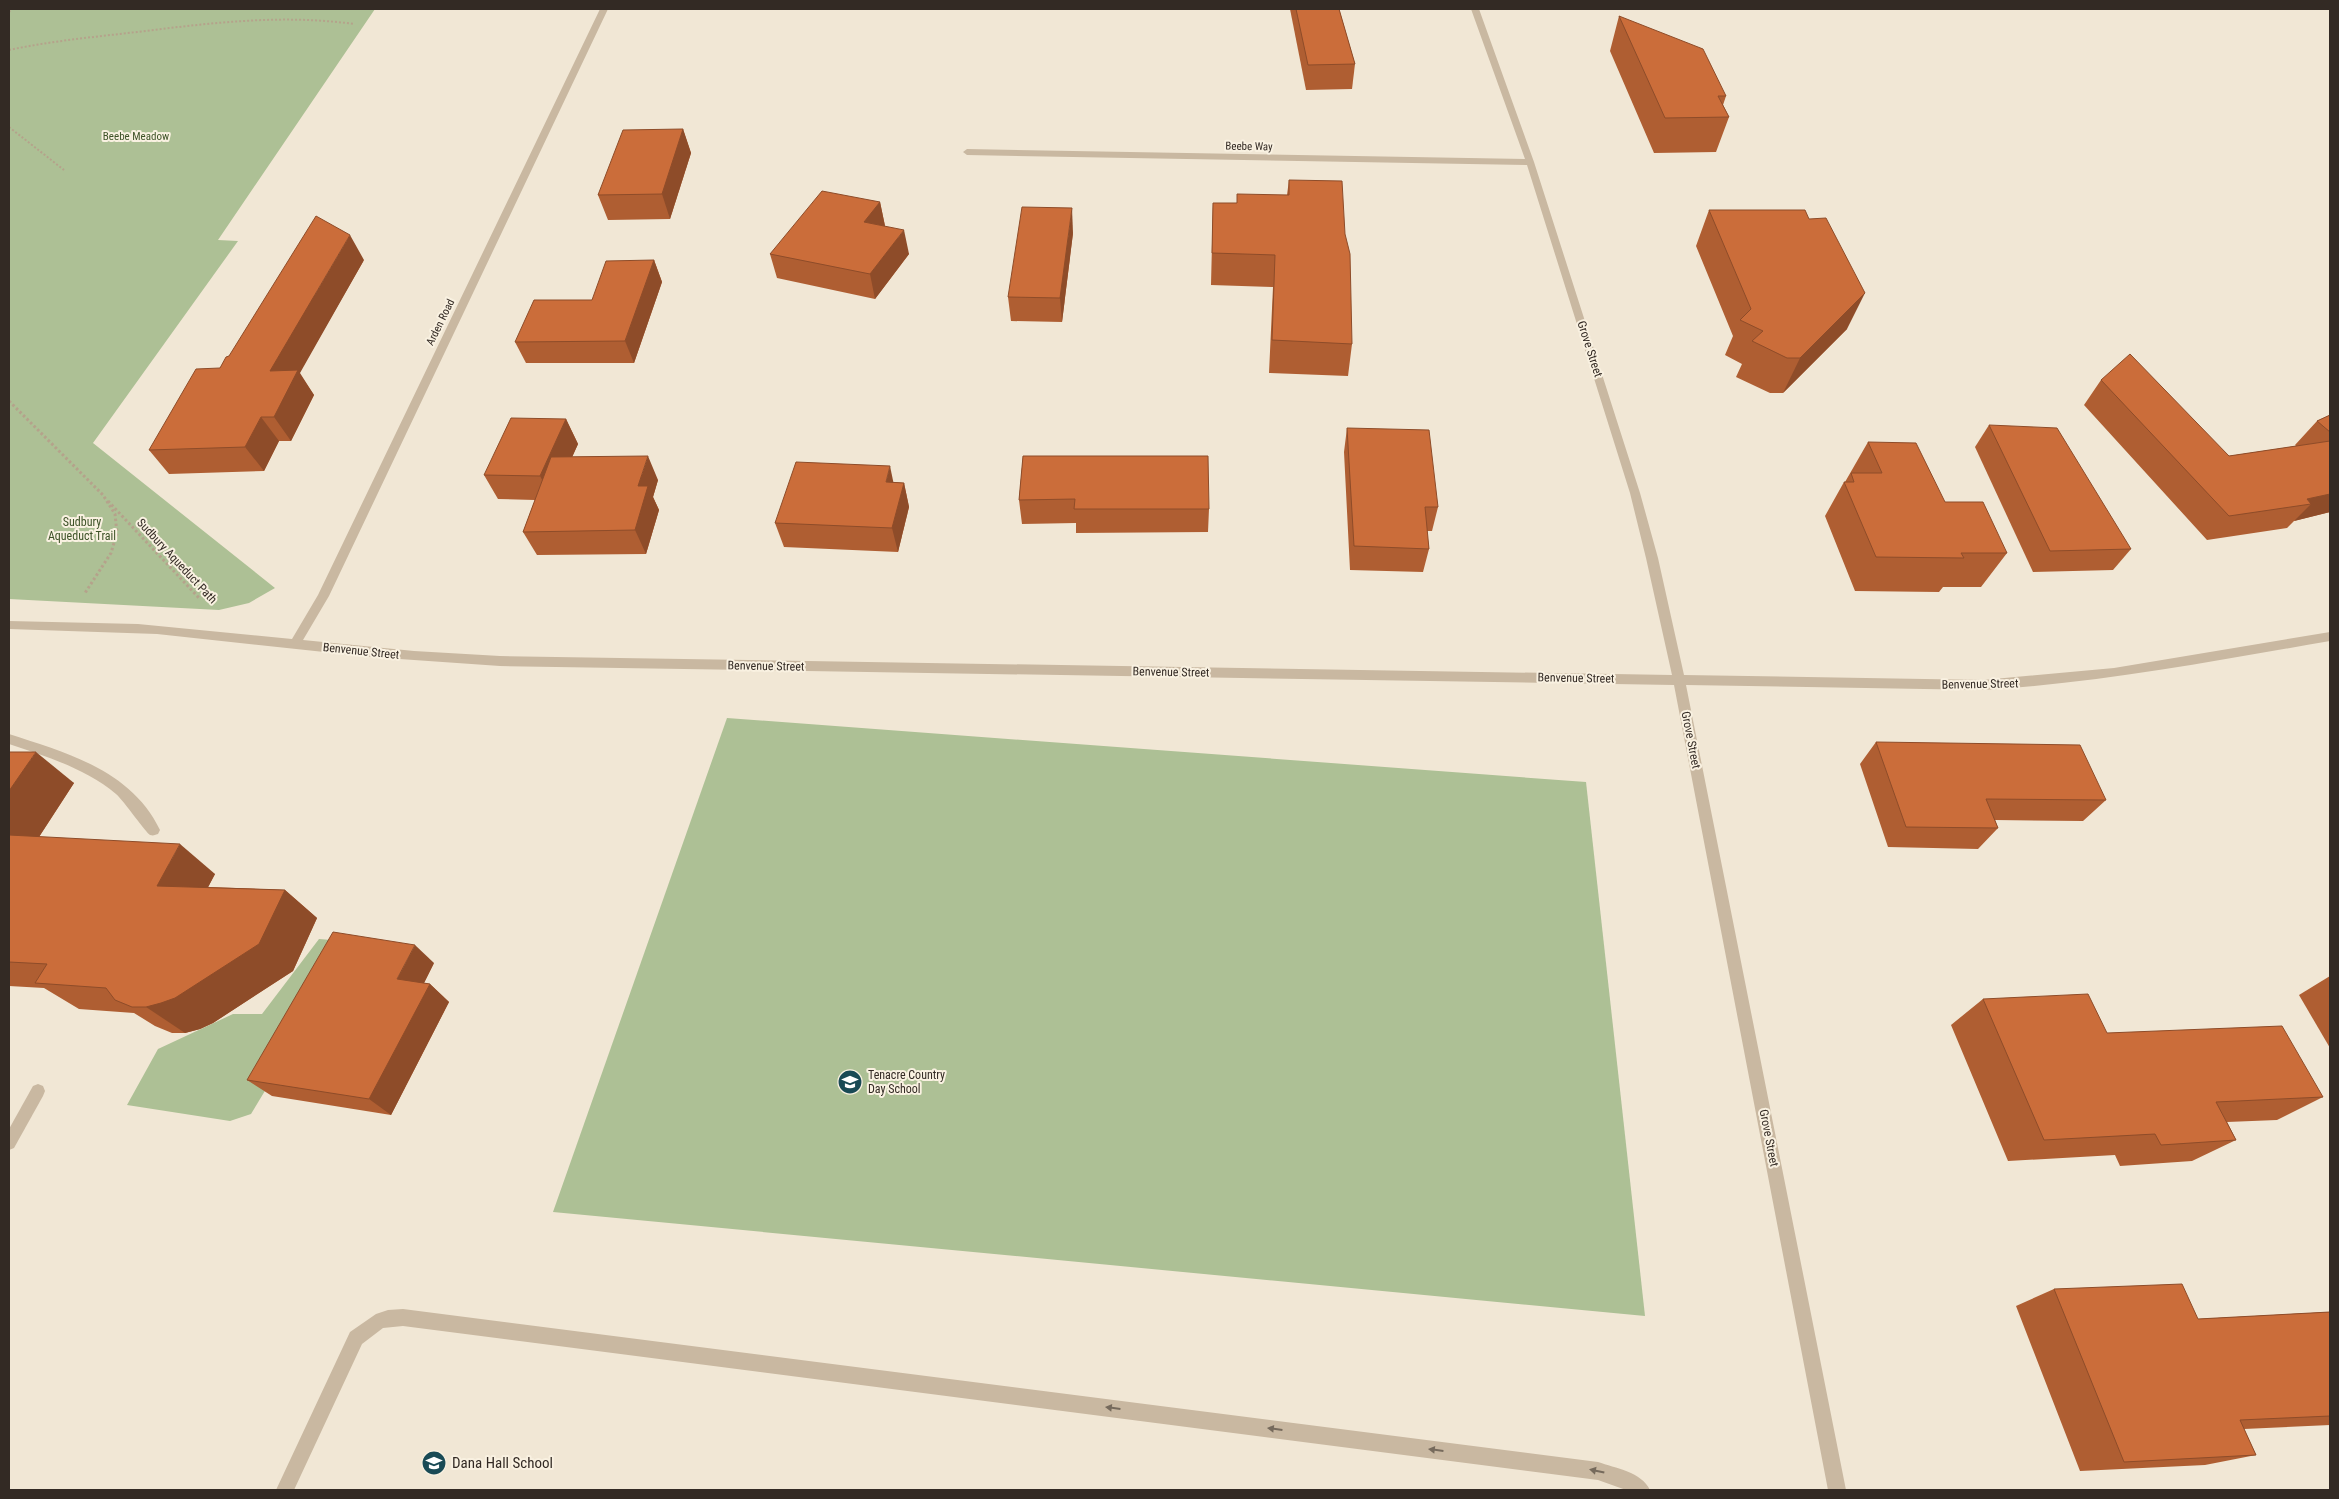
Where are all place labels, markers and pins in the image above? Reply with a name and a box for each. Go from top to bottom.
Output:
place label: Tenacre Country Day School [868,1068,945,1096]
school or university icon: Tenacre Country Day School [837,1069,863,1095]
school or university icon: Dana Hall School [421,1450,447,1476]
place label: Dana Hall School [452,1454,553,1472]

